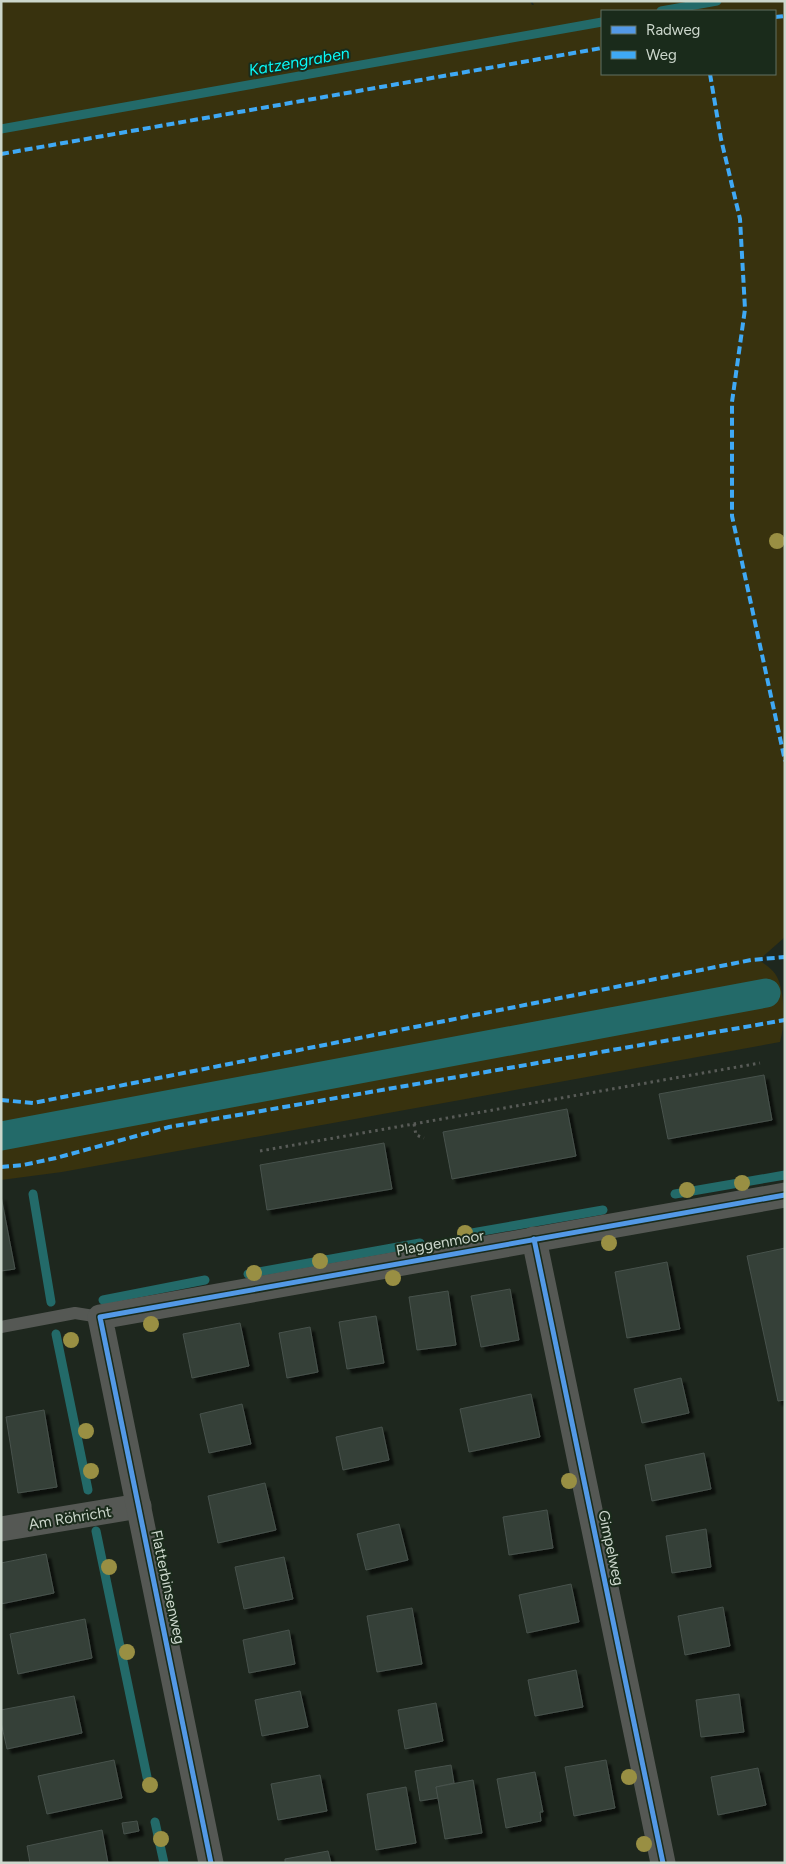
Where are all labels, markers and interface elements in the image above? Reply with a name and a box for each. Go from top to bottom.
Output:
legend [601,10,776,75]
text: Radweg [646,21,700,39]
water label: Katzengraben [247,43,351,80]
text: Weg [646,46,677,64]
street label: Plaggenmoor [395,1226,485,1260]
street label: Am Röhricht [27,1503,113,1533]
street label: Gimpelweg [594,1509,628,1587]
street label: Flatterbinsenweg [147,1528,189,1646]

